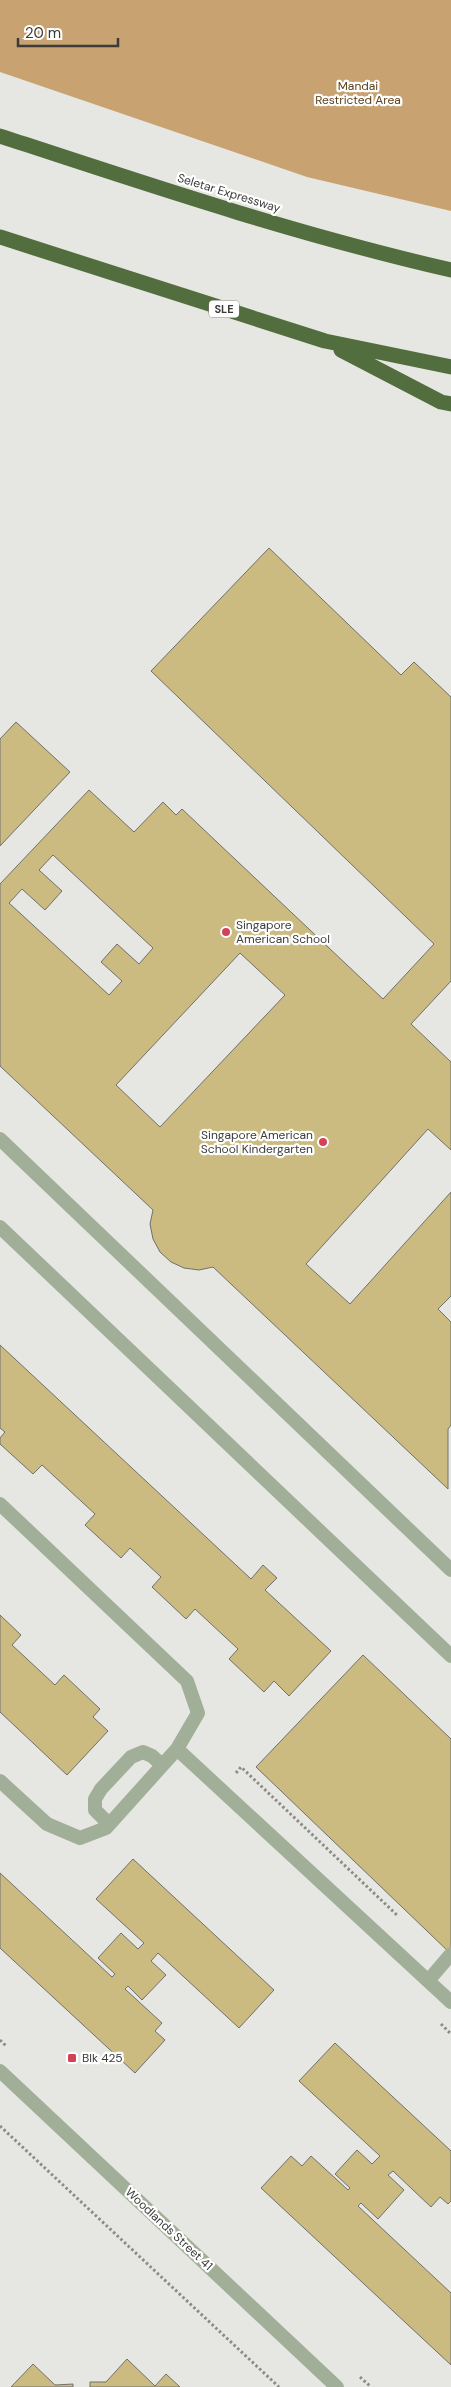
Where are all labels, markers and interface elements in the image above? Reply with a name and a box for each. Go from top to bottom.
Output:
scale bar [18,15,118,47]
text: 20 m [25,23,61,43]
park label: Mandai Restricted Area [315,78,401,108]
street label: Seletar Expressway [176,170,283,216]
road number: SLE [209,300,239,318]
place label: Singapore American School [236,917,330,947]
marker: Singapore American School [220,926,232,938]
place label: Singapore American School Kindergarten [201,1127,313,1157]
marker: Singapore American School Kindergarten [317,1136,329,1148]
place label: Blk 425 [82,2050,123,2066]
marker: Blk 425 [66,2052,78,2064]
street label: Woodlands Street 41 [122,2184,216,2274]

